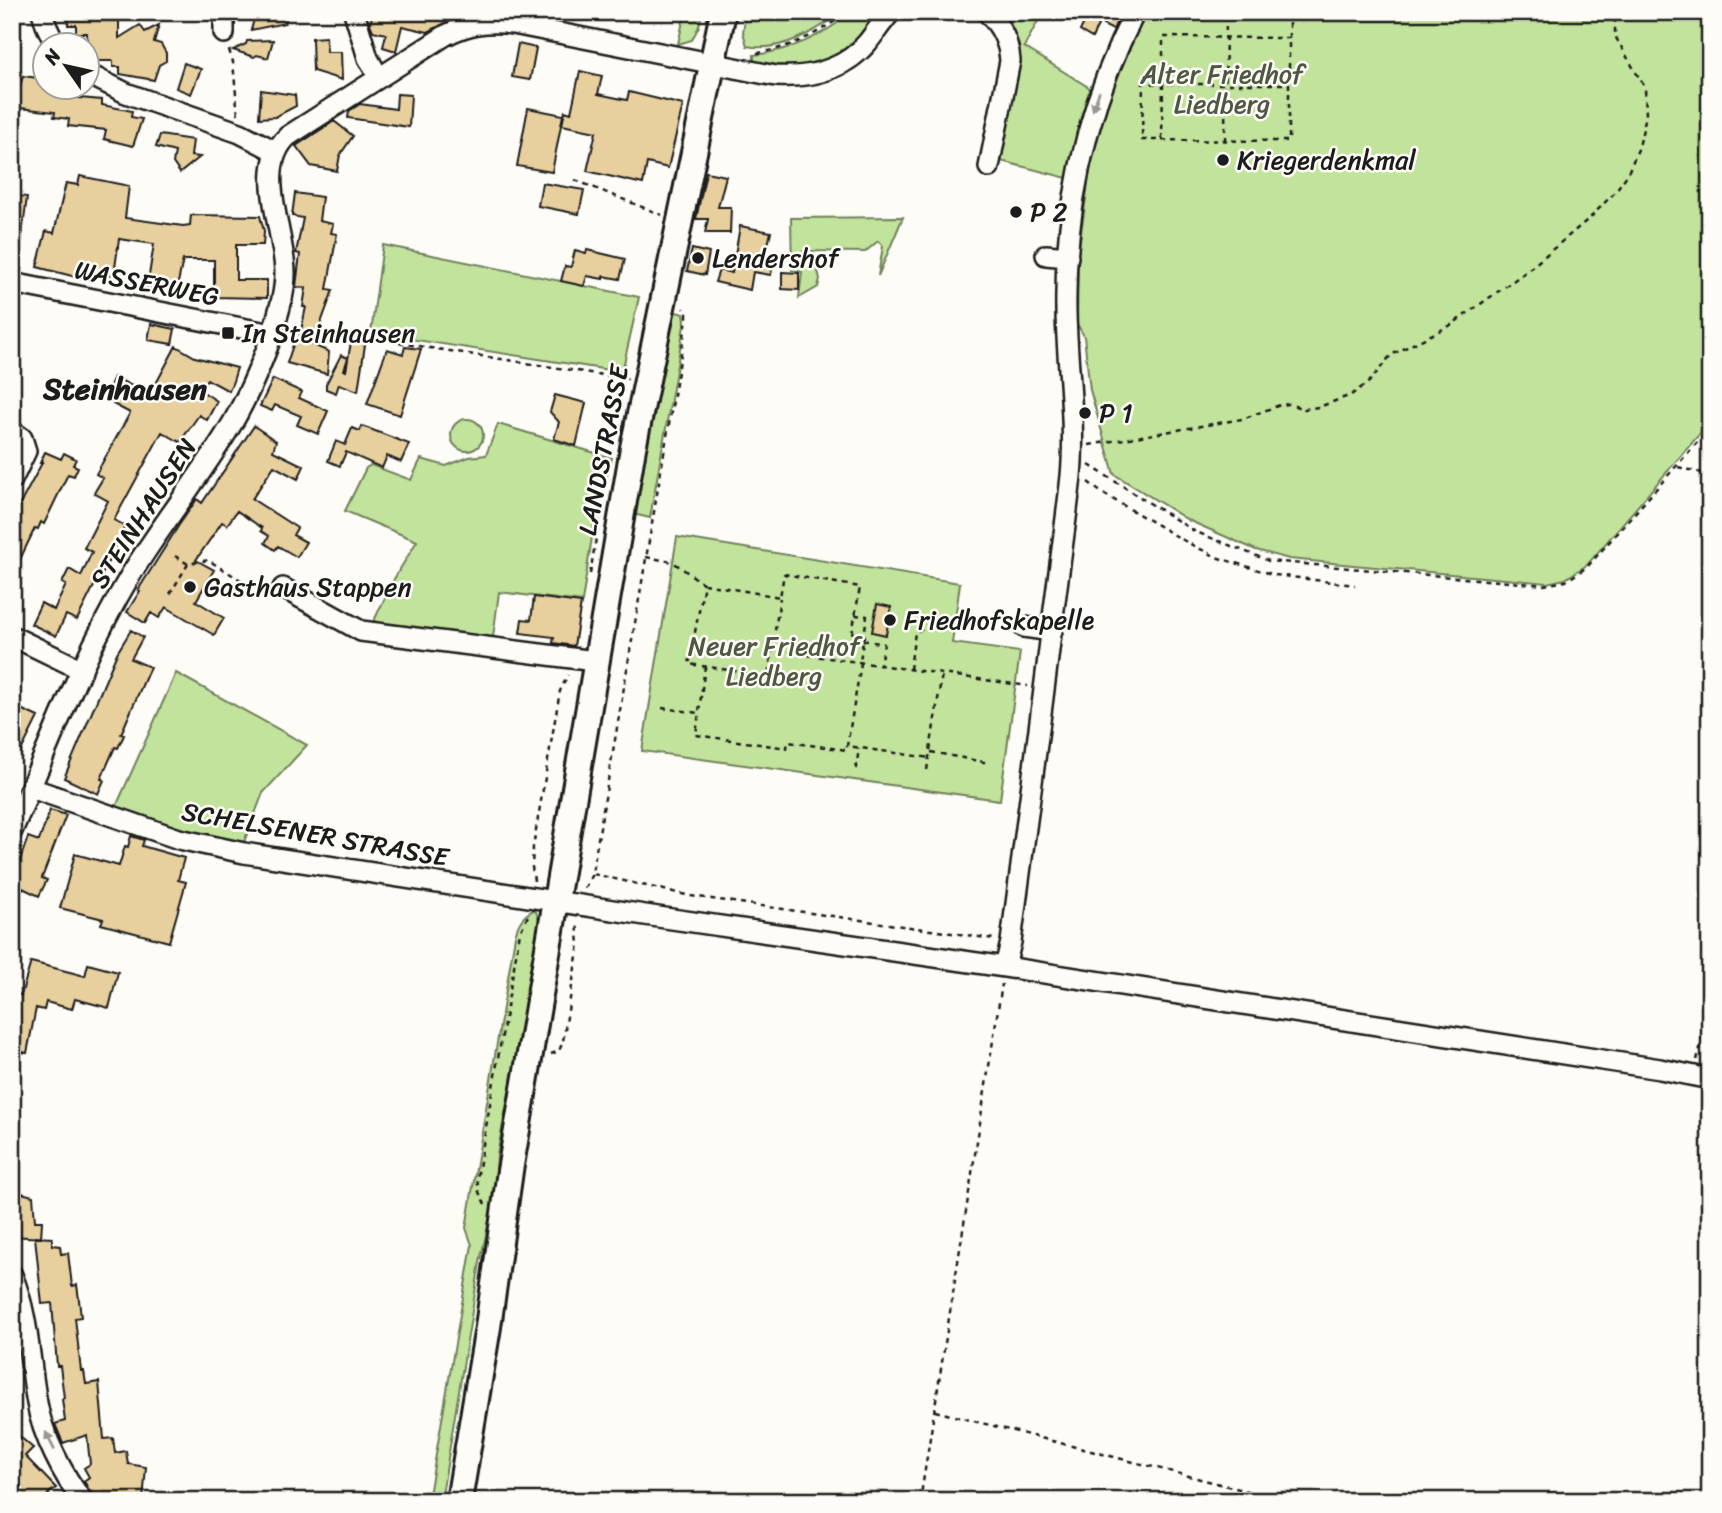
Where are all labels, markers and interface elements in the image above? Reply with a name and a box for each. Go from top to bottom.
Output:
north arrow [32,32,102,102]
text: N [34,41,70,72]
park label: Alter Friedhof Liedberg [1139,51,1307,127]
one-way arrow [1090,90,1101,111]
place label: Kriegerdenkmal [1237,137,1416,183]
marker: Kriegerdenkmal [1215,152,1231,168]
place label: P 2 [1030,189,1068,235]
marker: P 2 [1008,204,1024,220]
place label: Lendershof [712,235,842,281]
street label: WASSERWEG [71,246,223,320]
marker: Lendershof [690,250,706,266]
place label: In Steinhausen [241,310,415,356]
marker: In Steinhausen [220,325,236,341]
street label: LANDSTRASSE [564,359,642,539]
district label: Steinhausen [42,362,208,416]
place label: P 1 [1099,390,1133,436]
marker: P 1 [1077,405,1093,421]
street label: STEINHAUSEN [77,428,209,598]
place label: Gasthaus Stappen [204,564,411,610]
marker: Gasthaus Stappen [182,579,198,595]
place label: Friedhofskapelle [904,597,1095,643]
marker: Friedhofskapelle [882,612,898,628]
park label: Neuer Friedhof Liedberg [688,623,863,699]
street label: SCHELSENER STRASSE [178,788,454,880]
one-way arrow [44,1431,55,1451]

